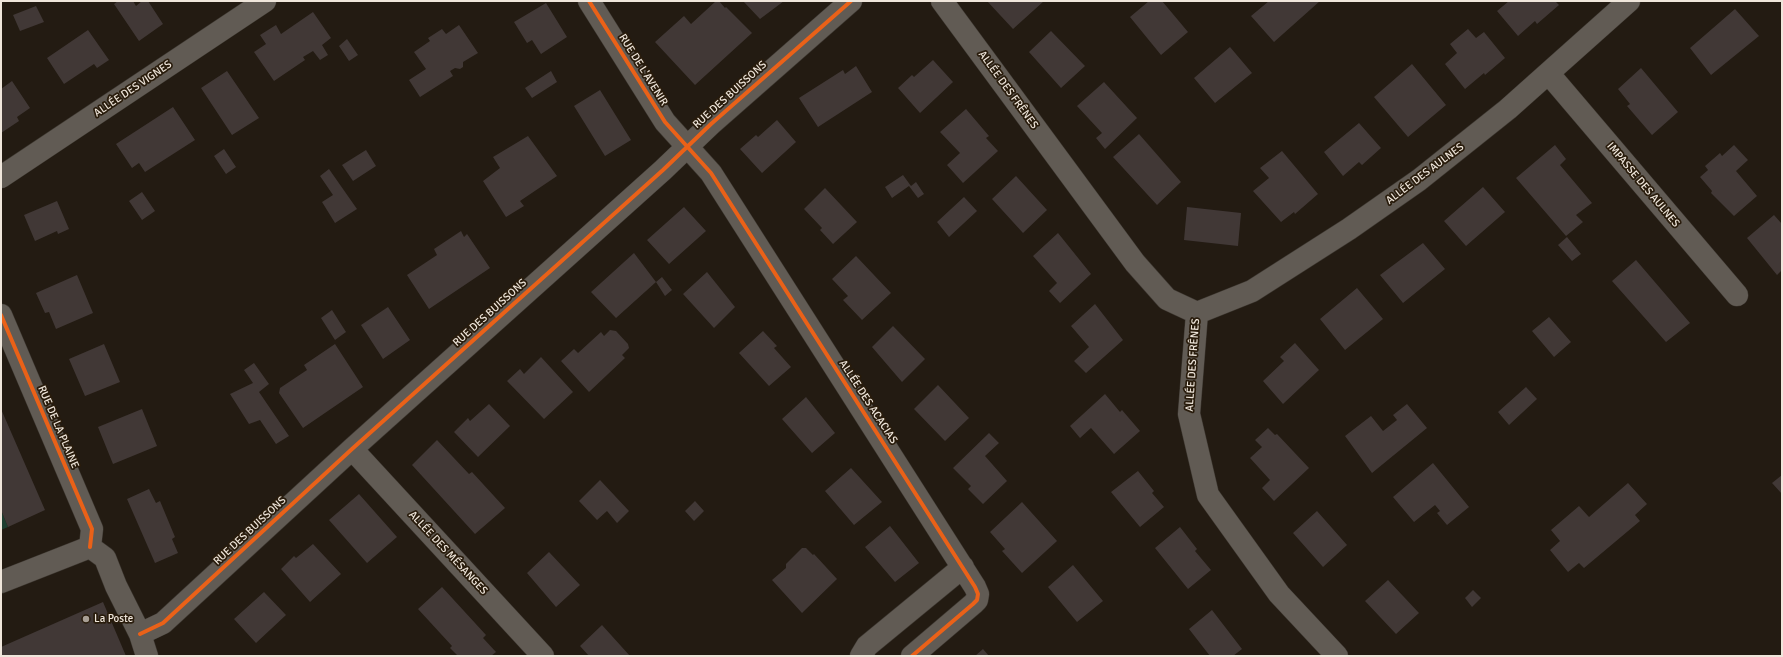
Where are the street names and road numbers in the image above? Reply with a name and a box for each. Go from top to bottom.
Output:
street label: RUE DE L'AVENIR [616,32,670,108]
street label: ALLÉE DES FRÊNES [975,48,1041,132]
street label: ALLÉE DES VIGNES [92,58,174,120]
street label: RUE DES BUISSONS [690,58,770,132]
street label: ALLÉE DES AULNES [1383,140,1467,208]
street label: IMPASSE DES AULNES [1604,140,1682,230]
street label: RUE DES BUISSONS [450,276,530,350]
street label: ALLÉE DES FRÊNES [1183,318,1203,412]
street label: ALLÉE DES ACACIAS [836,358,900,446]
street label: RUE DE LA PLAINE [35,384,81,470]
street label: RUE DES BUISSONS [211,494,289,568]
street label: ALLÉE DES MÉSANGES [406,508,490,598]

